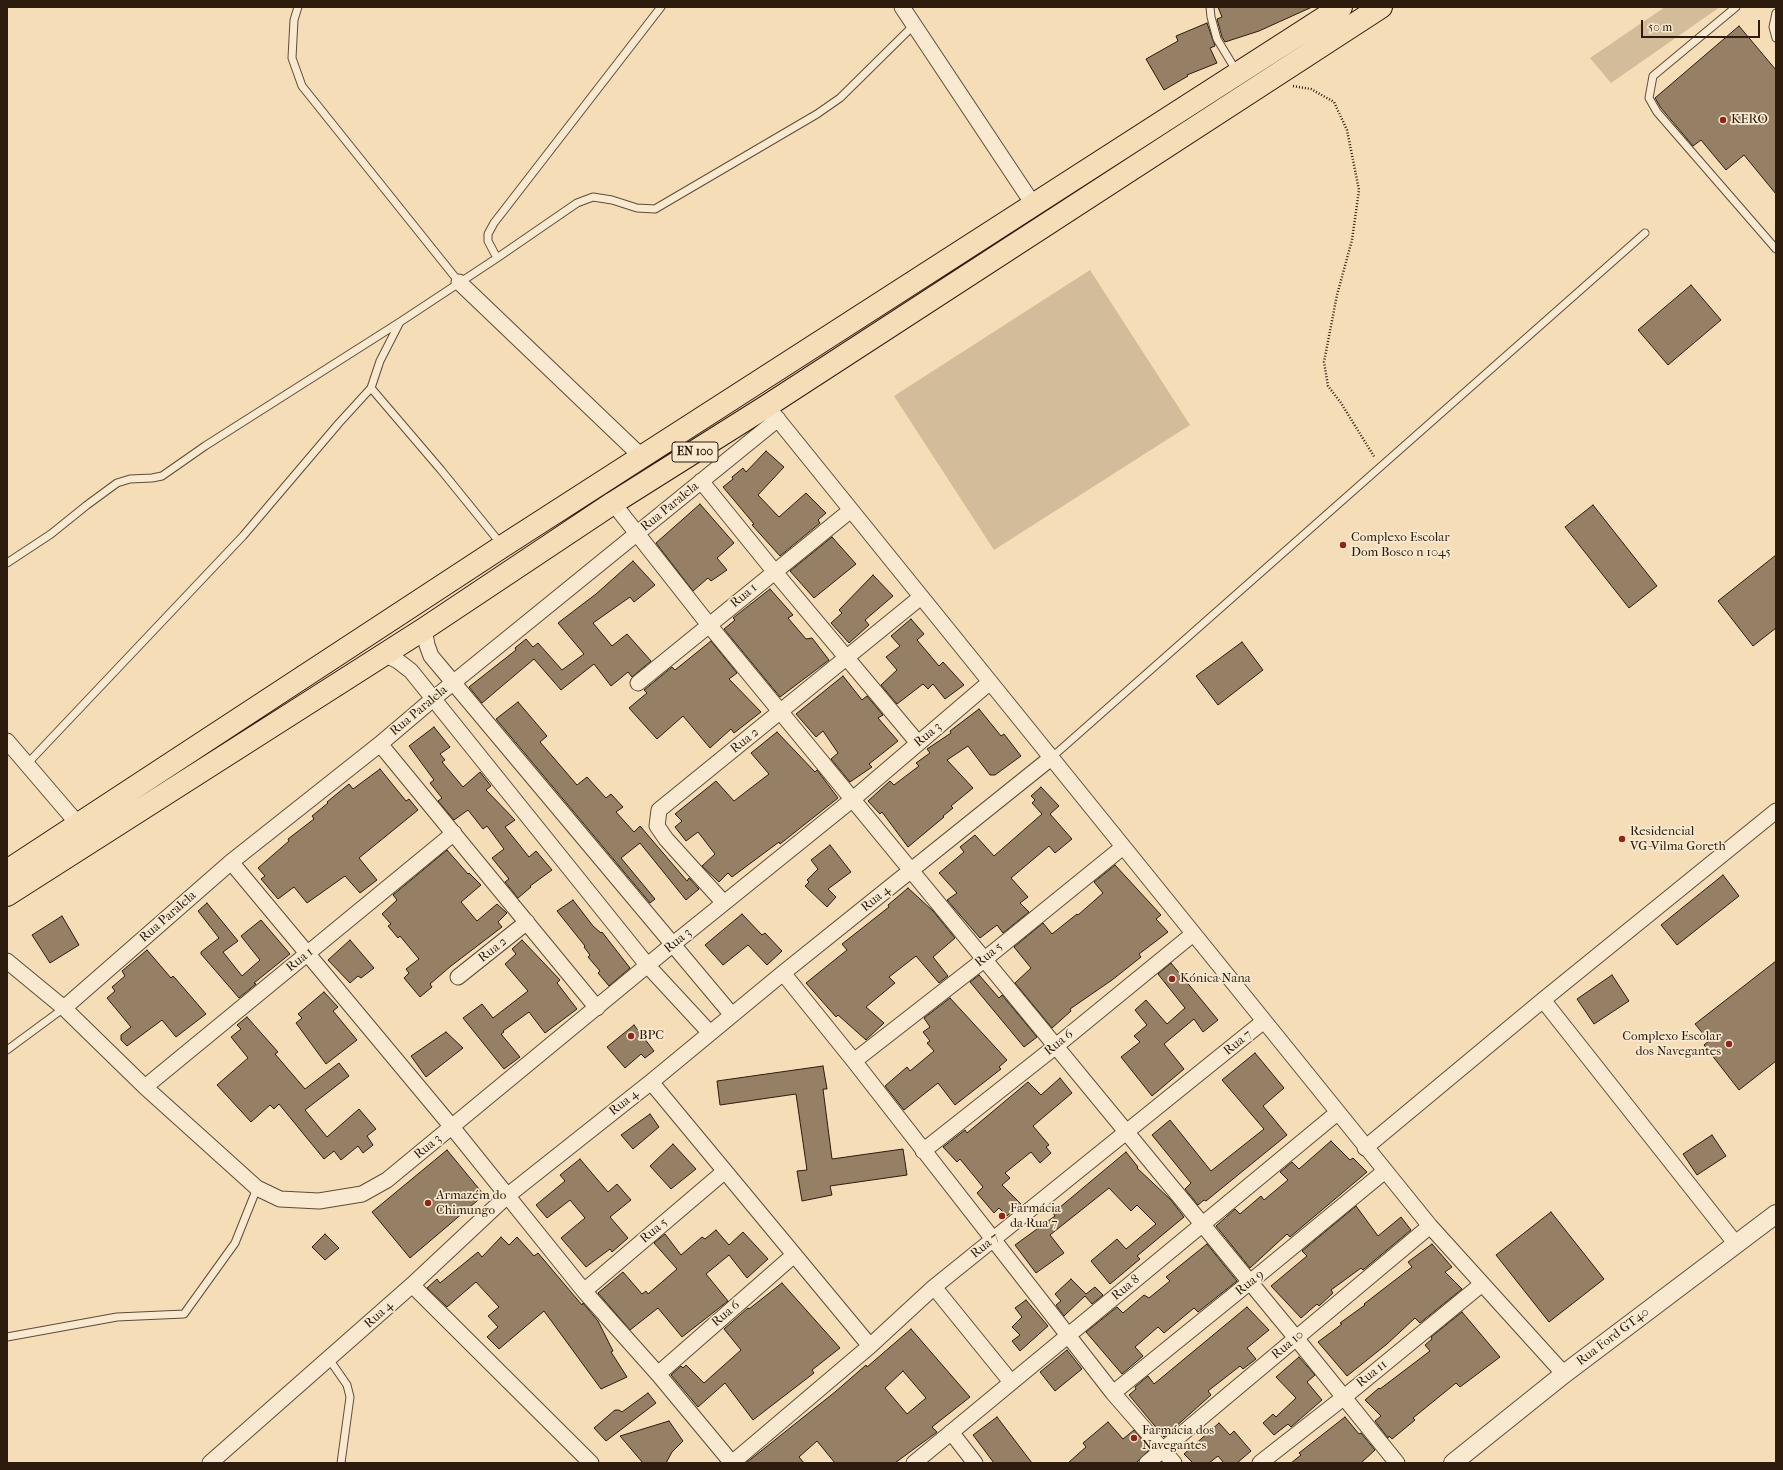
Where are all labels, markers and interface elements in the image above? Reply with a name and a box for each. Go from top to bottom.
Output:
scale bar [1643,12,1762,38]
text: 50 m [1648,20,1672,34]
place label: KERO [1731,112,1768,128]
marker: KERO [1718,115,1728,125]
road number: EN 100 [672,442,718,462]
street label: Rua Paralela [638,479,702,535]
place label: Complexo Escolar Dom Bosco n 1045 [1351,530,1451,561]
marker: Complexo Escolar Dom Bosco n 1045 [1338,540,1348,550]
street label: Rua 1 [727,580,761,612]
street label: Rua Paralela [387,682,451,740]
street label: Rua 3 [911,719,945,751]
street label: Rua 2 [728,725,762,757]
place label: Residencial VG-Vilma Goreth [1630,824,1726,855]
marker: Residencial VG-Vilma Goreth [1617,834,1627,844]
street label: Rua 4 [858,883,894,915]
street label: Rua Paralela [136,888,200,946]
street label: Rua 3 [661,925,695,957]
street label: Rua 2 [476,934,510,966]
street label: Rua 5 [972,939,1006,971]
street label: Rua 1 [283,944,317,976]
place label: Kónica Nana [1180,971,1251,987]
marker: Kónica Nana [1167,974,1177,984]
street label: Rua 6 [1041,1027,1077,1059]
street label: Rua 7 [1221,1027,1255,1059]
place label: BPC [639,1028,664,1044]
place label: Complexo Escolar dos Navegantes [1622,1029,1721,1060]
marker: BPC [626,1031,636,1041]
marker: Complexo Escolar dos Navegantes [1724,1039,1734,1049]
street label: Rua 4 [606,1087,642,1119]
street label: Rua 3 [411,1131,445,1163]
place label: Armazém do Chimungo [436,1188,506,1219]
marker: Armazém do Chimungo [423,1198,433,1208]
place label: Farmácia da Rua 7 [1010,1201,1061,1232]
marker: Farmácia da Rua 7 [997,1211,1007,1221]
street label: Rua 5 [637,1215,671,1247]
street label: Rua 7 [968,1230,1002,1262]
street label: Rua 9 [1233,1267,1267,1299]
street label: Rua 8 [1109,1272,1143,1304]
street label: Rua 6 [709,1297,743,1331]
street label: Rua 4 [361,1298,397,1332]
street label: Rua Ford GT40 [1574,1305,1652,1369]
street label: Rua 10 [1269,1327,1307,1363]
street label: Rua 11 [1354,1357,1390,1391]
place label: Farmácia dos Navegantes [1142,1423,1214,1454]
marker: Farmácia dos Navegantes [1129,1433,1139,1443]

